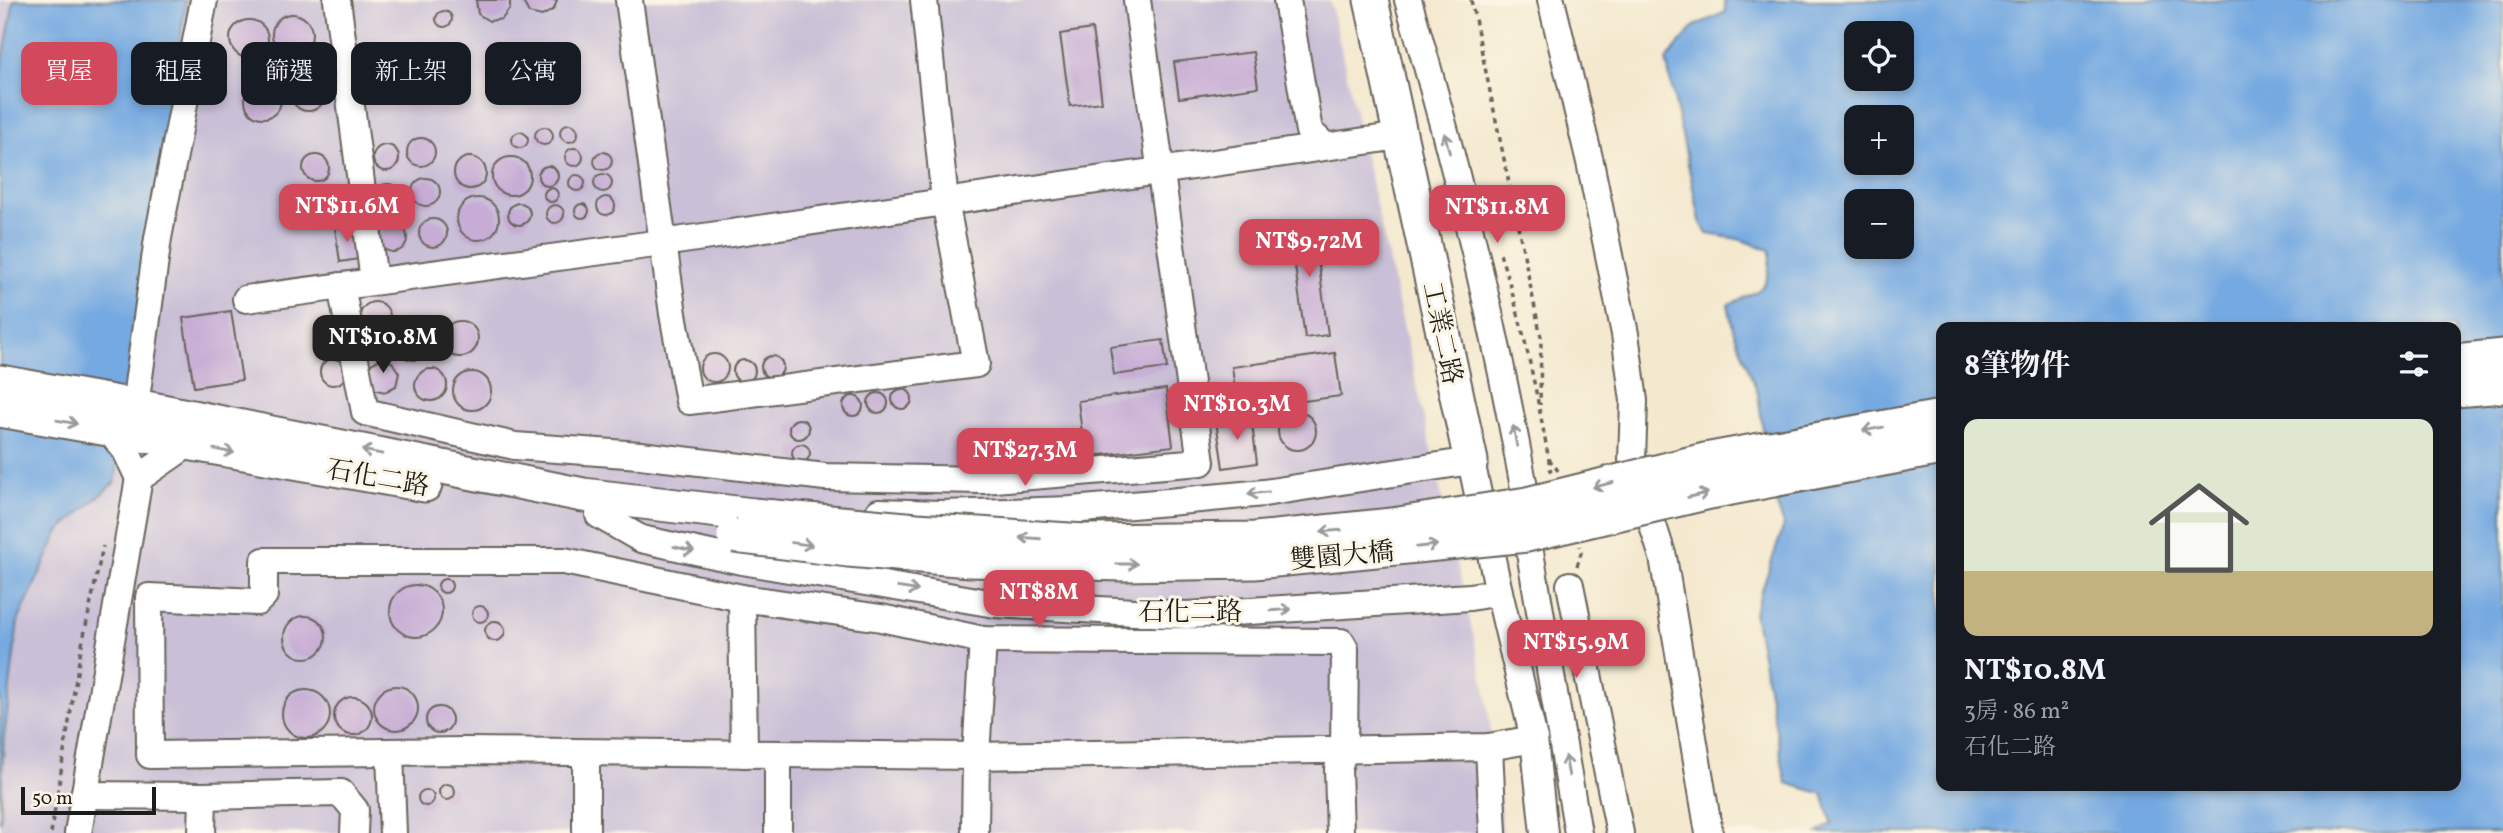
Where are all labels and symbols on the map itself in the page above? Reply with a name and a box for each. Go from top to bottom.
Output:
one-way arrow [1439,133,1452,155]
pin: NT$11.6M [275,184,419,244]
pin: NT$11.8M [1425,186,1569,245]
pin: NT$9.72M [1237,219,1381,279]
street label: 工業二路 [1413,279,1469,388]
pin: NT$10.8M [311,316,455,375]
pin: NT$10.3M [1165,382,1309,442]
one-way arrow [55,416,78,429]
one-way arrow [1863,423,1885,436]
one-way arrow [1508,426,1521,448]
pin: NT$27.3M [953,428,1097,488]
one-way arrow [212,445,235,458]
one-way arrow [361,445,384,458]
street label: 石化二路 [323,452,432,506]
one-way arrow [1592,479,1615,492]
one-way arrow [1247,487,1270,500]
one-way arrow [1686,488,1709,501]
one-way arrow [1320,525,1342,538]
one-way arrow [1019,531,1042,544]
street label: 雙園大橋 [1289,535,1396,579]
one-way arrow [790,537,813,550]
one-way arrow [1415,540,1438,553]
one-way arrow [672,542,695,556]
one-way arrow [1115,557,1138,571]
pin: NT$8M [990,570,1088,630]
one-way arrow [896,583,919,596]
street label: 石化二路 [1138,595,1242,631]
one-way arrow [1269,603,1292,616]
pin: NT$15.9M [1504,620,1648,680]
one-way arrow [1560,755,1573,778]
scale bar [21,784,156,816]

